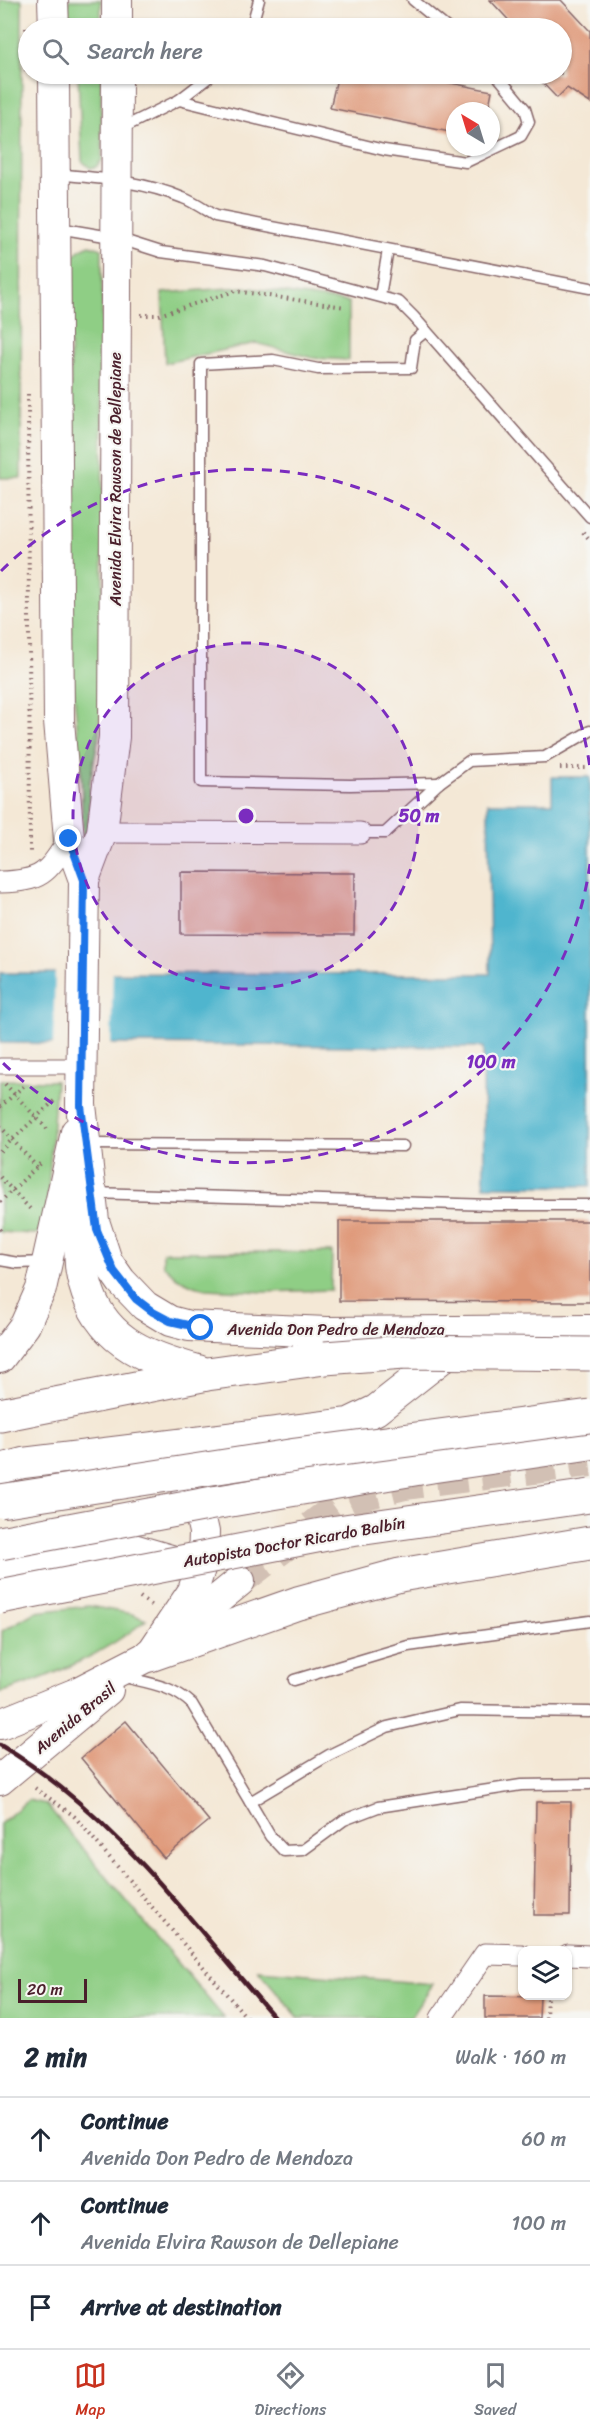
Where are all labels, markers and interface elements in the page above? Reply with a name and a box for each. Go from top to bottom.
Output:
search box [18,18,572,84]
text: Search here [87,32,203,71]
icon: search [39,35,72,68]
north arrow [446,102,500,156]
street label: Avenida Elvira Rawson de Dellepiane [101,352,130,607]
text: 50 m [399,800,440,832]
centre of rings [236,806,256,826]
route end [55,825,81,851]
text: 100 m [467,1046,516,1078]
route start [187,1314,213,1340]
street label: Avenida Don Pedro de Mendoza [226,1315,445,1344]
street label: Autopista Doctor Ricardo Balbín [180,1508,408,1576]
street label: Avenida Brasil [26,1674,123,1762]
map controls [518,1946,572,2000]
button: layers [518,1946,572,2000]
text: 20 m [27,1975,63,2004]
scale bar [18,1976,87,2004]
text: 2 min [24,2034,87,2080]
text: Walk · 160 m [455,2040,566,2075]
text: Continue [81,2102,169,2141]
text: 60 m [521,2122,566,2157]
icon: ahead [24,2123,57,2156]
text: Avenida Don Pedro de Mendoza [81,2141,353,2176]
text: Continue [81,2186,169,2225]
text: 100 m [512,2206,566,2241]
icon: ahead [24,2207,57,2240]
text: Avenida Elvira Rawson de Dellepiane [81,2225,399,2260]
text: Arrive at destination [81,2288,282,2327]
icon: arrive [24,2291,57,2324]
tab: Map [74,2359,107,2424]
tab: Directions [255,2359,326,2424]
tab: Saved [474,2359,516,2424]

